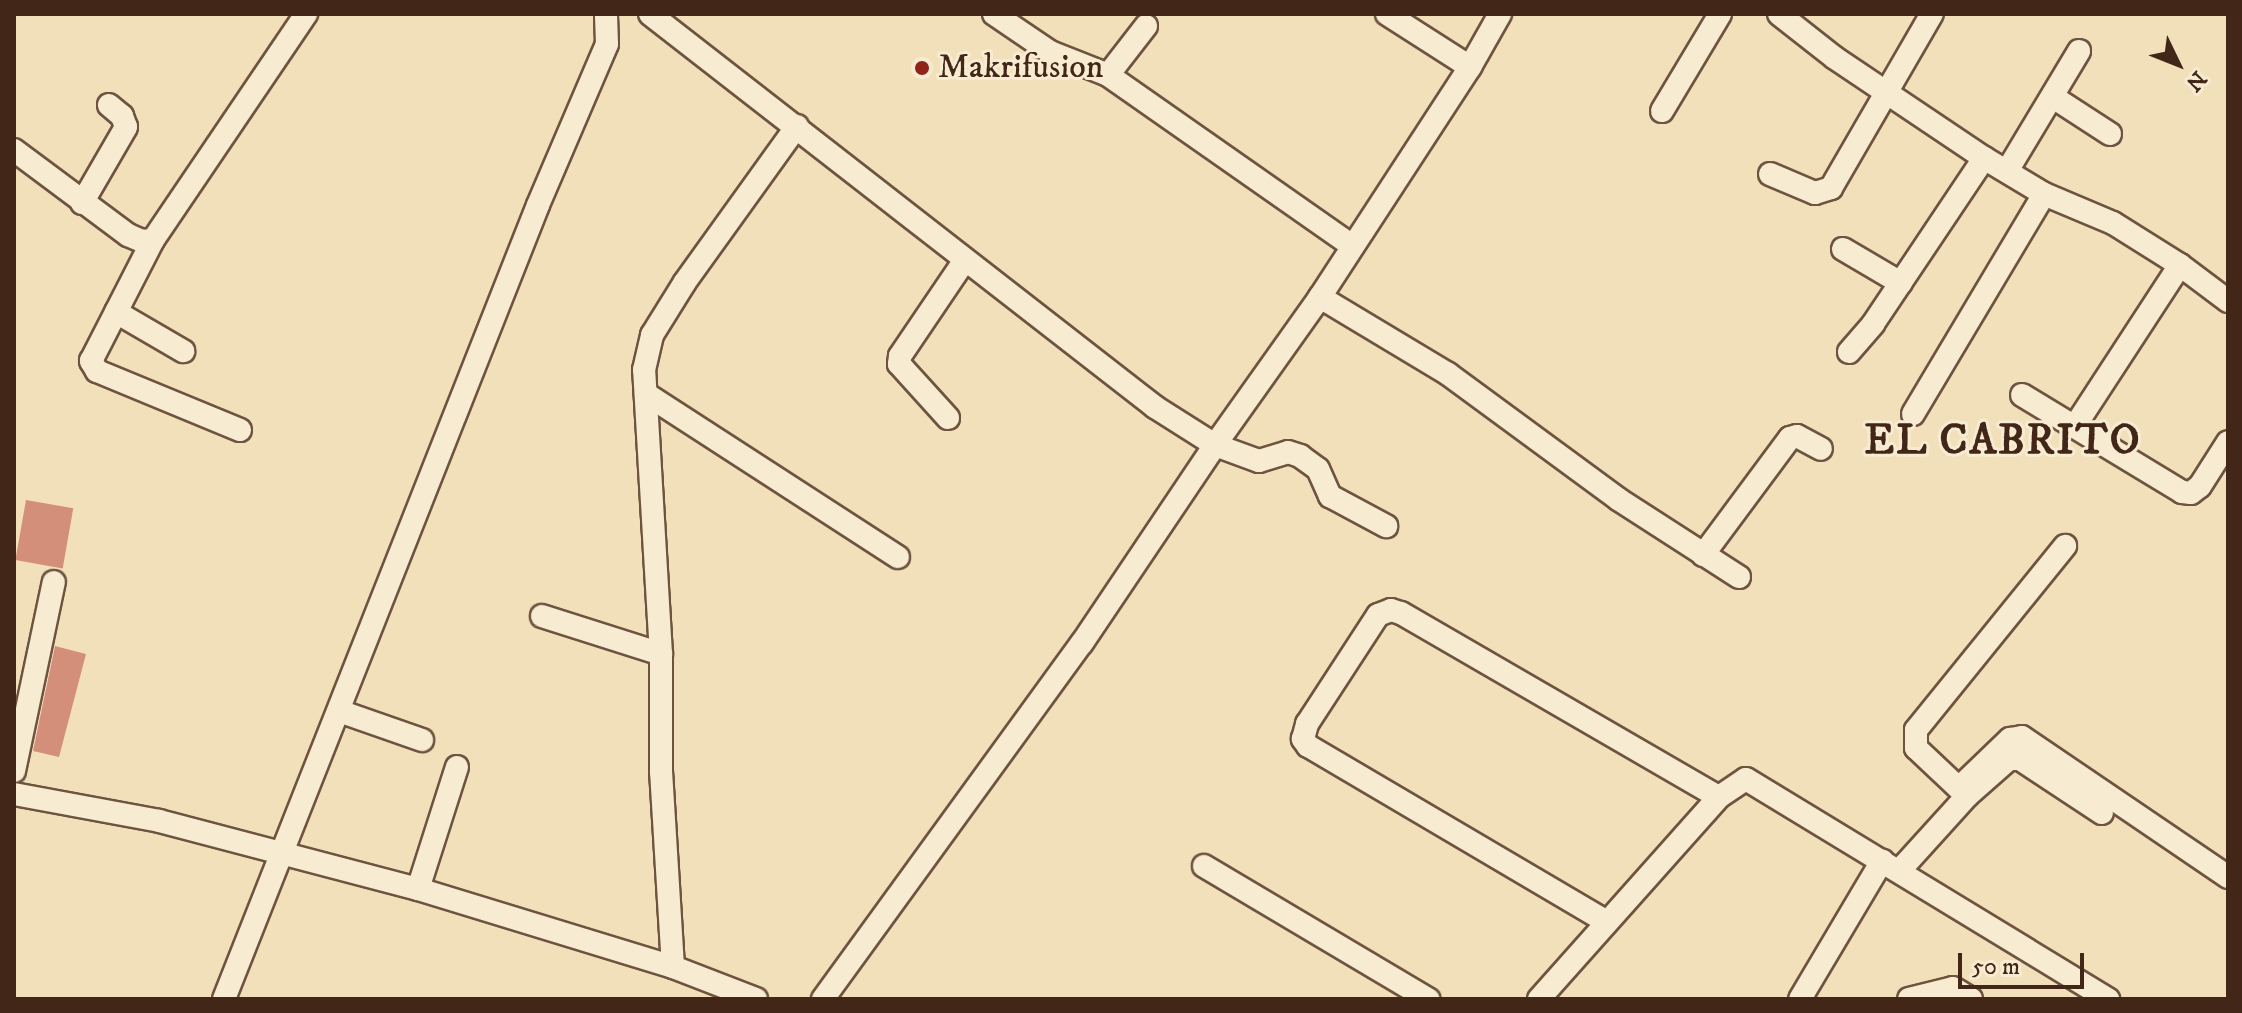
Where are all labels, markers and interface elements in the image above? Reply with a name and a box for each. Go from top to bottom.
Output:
north arrow [2138,24,2218,104]
place label: Makrifusion [938,48,1103,88]
marker: Makrifusion [913,59,931,77]
text: N [2180,65,2212,97]
district label: EL CABRITO [1865,416,2141,466]
scale bar [1962,937,2088,987]
text: 50 m [1972,952,2020,982]

